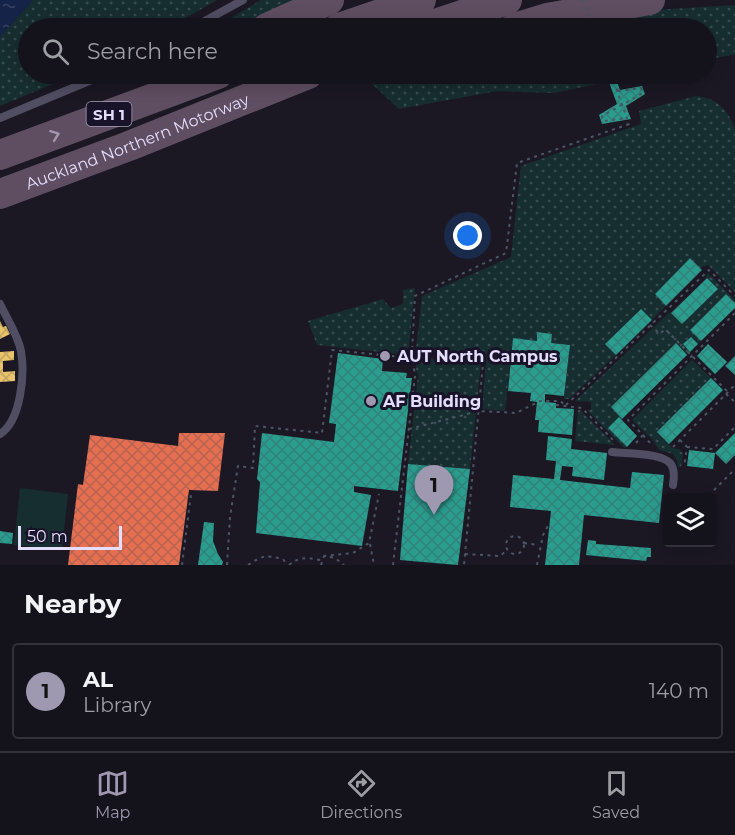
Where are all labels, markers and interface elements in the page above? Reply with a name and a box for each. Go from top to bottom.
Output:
search box [18,18,717,84]
icon: search [39,35,72,68]
text: Search here [87,38,218,65]
street label: Auckland Northern Motorway [23,89,252,193]
road number: SH 1 [86,102,132,126]
one-way arrow [49,129,60,142]
your location [453,221,482,250]
place label: AUT North Campus [396,347,558,366]
marker: AUT North Campus [378,349,392,363]
place label: AF Building [382,392,481,411]
marker: AF Building [364,394,378,408]
pin: 1 [414,466,454,515]
map controls [663,493,717,547]
button: layers [663,493,717,547]
scale bar [18,523,122,550]
text: 50 m [27,527,68,546]
text: Nearby [24,588,121,620]
text: AL [83,666,113,693]
text: 1 [42,679,49,703]
text: 140 m [649,679,709,703]
text: Library [83,693,151,717]
tab: Map [95,767,130,822]
tab: Directions [320,767,402,822]
tab: Saved [592,767,640,822]

